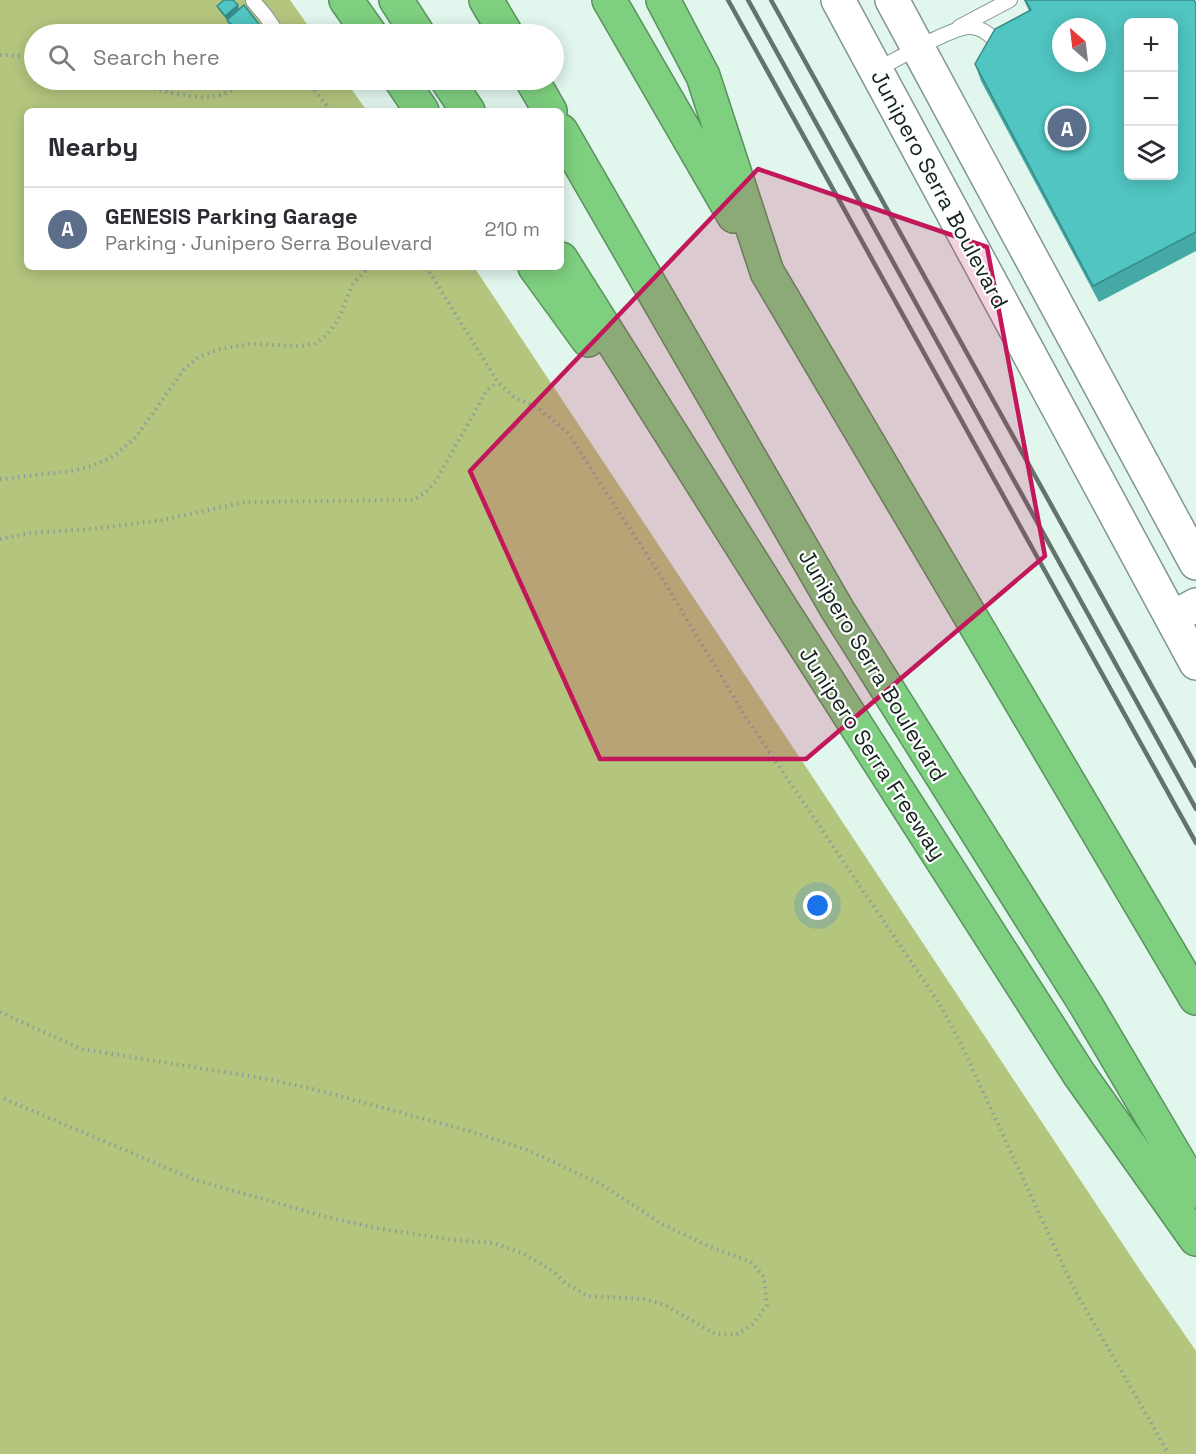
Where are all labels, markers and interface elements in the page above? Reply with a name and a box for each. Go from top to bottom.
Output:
north arrow [1052,18,1106,72]
map controls [1124,18,1178,180]
button: + [1124,18,1178,72]
search box [24,24,564,90]
icon: search [45,41,78,74]
text: Search here [93,43,220,71]
street label: Junipero Serra Boulevard [865,65,1015,313]
button: − [1124,72,1178,126]
pin: A [1048,106,1086,150]
button: layers [1124,126,1178,180]
text: Nearby [48,130,138,164]
text: GENESIS Parking Garage [105,202,358,230]
text: A [61,216,74,242]
text: 210 m [484,216,540,242]
text: Parking · Junipero Serra Boulevard [105,230,432,256]
street label: Junipero Serra Boulevard [792,544,954,786]
street label: Junipero Serra Freeway [793,641,953,865]
your location [803,891,832,920]

